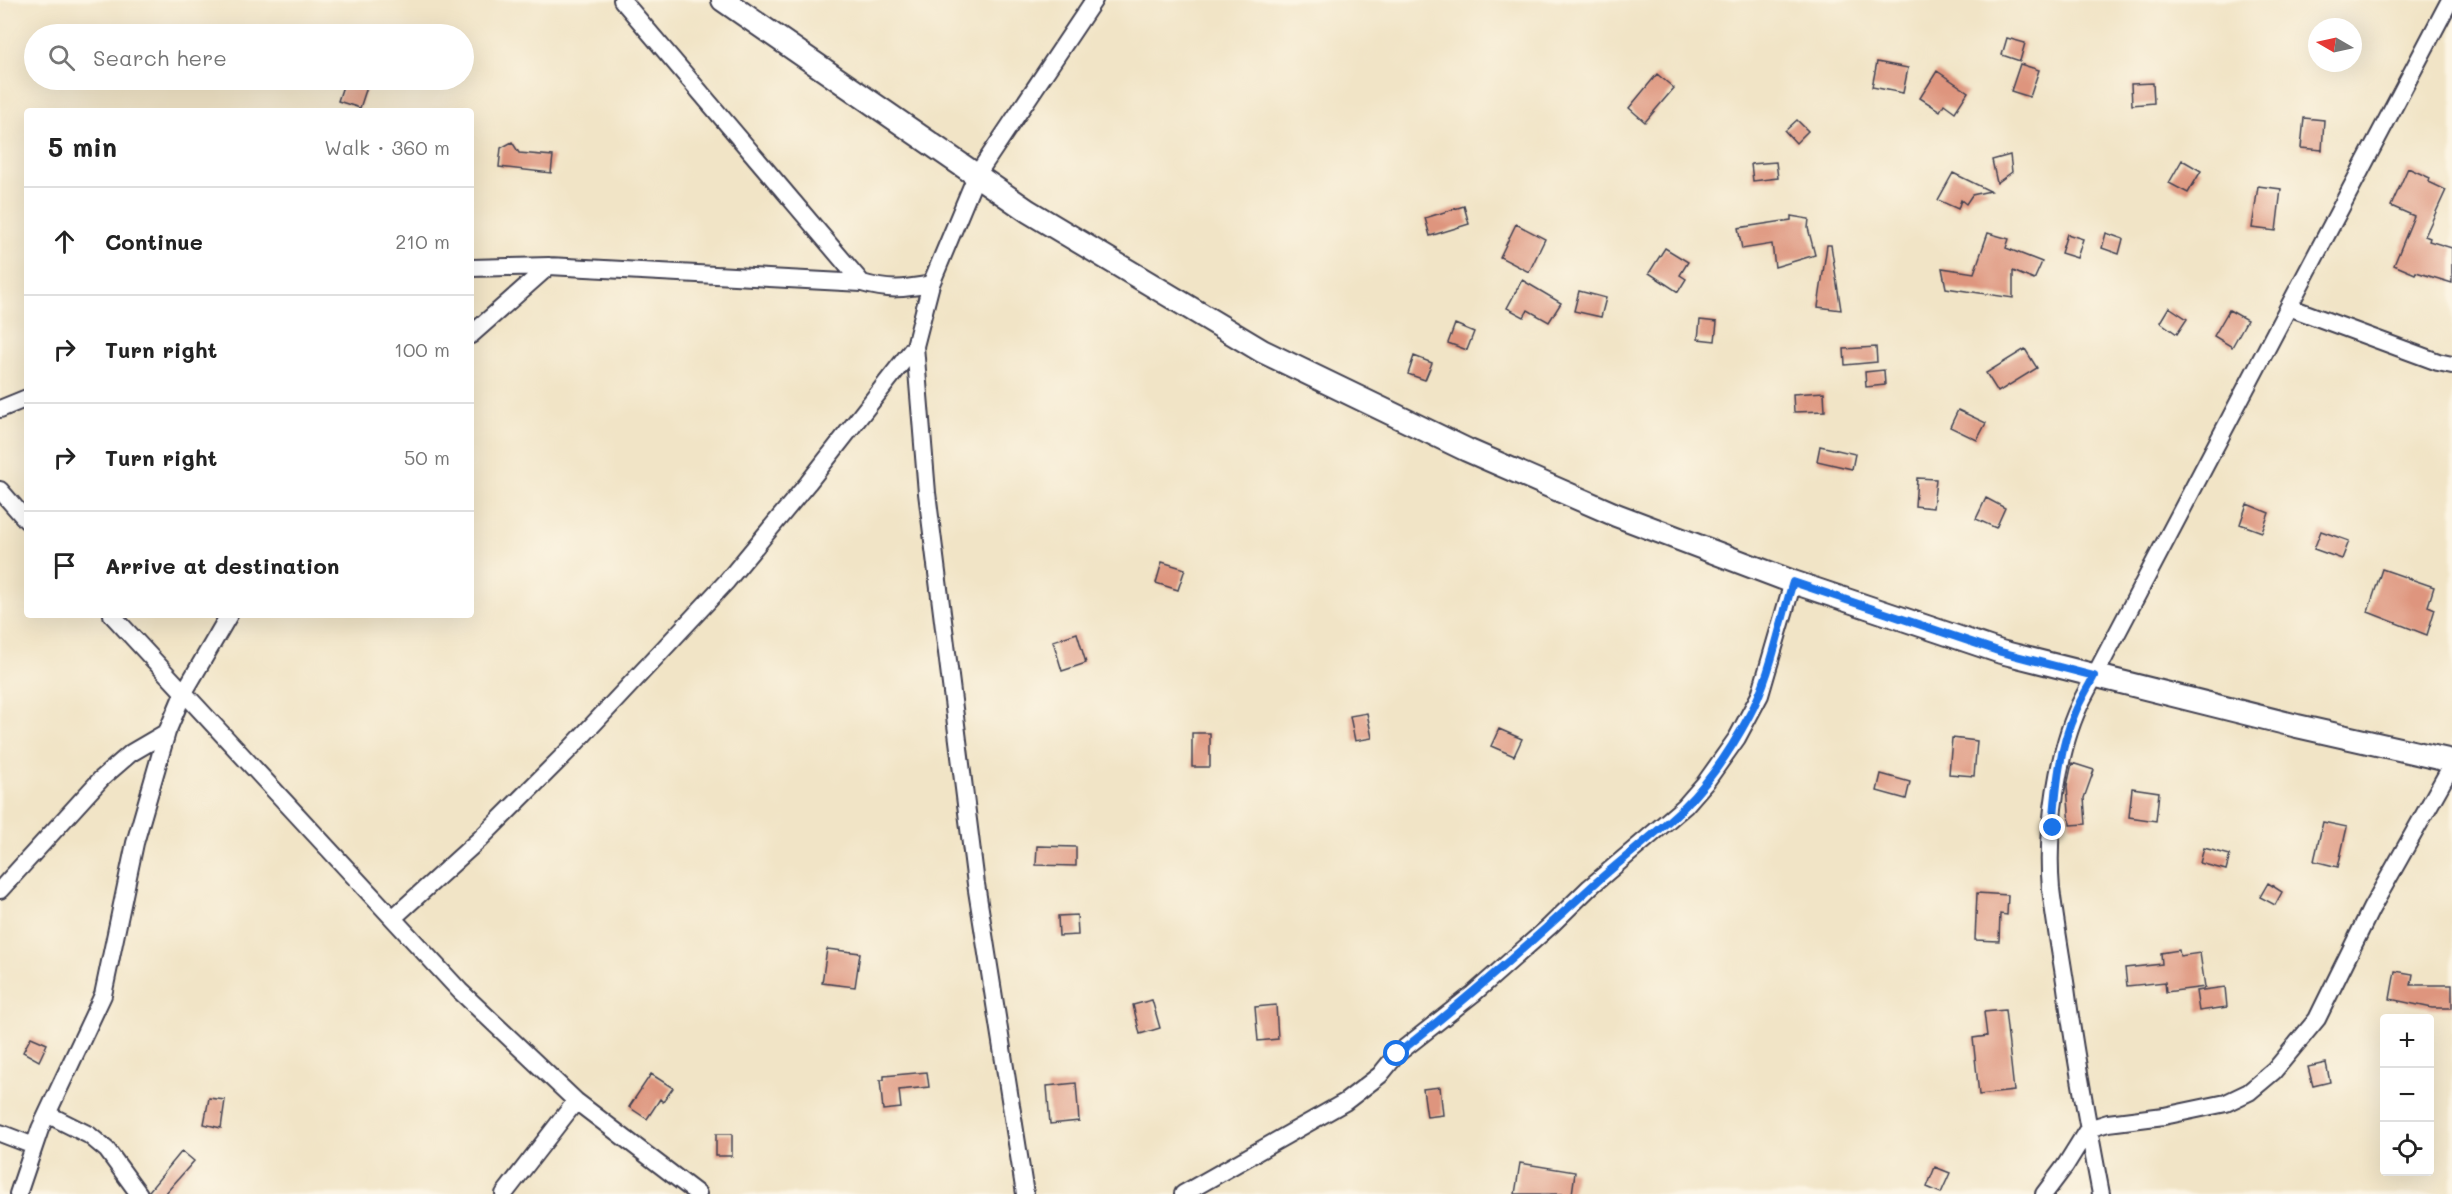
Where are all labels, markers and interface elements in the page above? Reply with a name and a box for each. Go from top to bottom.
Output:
north arrow [2308,18,2362,72]
search box [24,24,474,90]
icon: search [45,41,78,74]
text: Search here [93,43,227,72]
text: 5 min [48,130,117,164]
text: Walk · 360 m [324,134,450,160]
icon: ahead [48,225,81,258]
text: Continue [105,227,203,256]
text: 210 m [395,228,450,254]
icon: right [48,333,81,366]
text: Turn right [105,335,217,364]
text: 100 m [394,336,450,362]
icon: right [48,441,81,474]
text: Turn right [105,443,217,472]
text: 50 m [404,444,450,470]
icon: arrive [48,549,81,582]
text: Arrive at destination [105,551,340,580]
route end [2039,814,2065,840]
map controls [2380,1014,2434,1176]
button: + [2380,1014,2434,1068]
route start [1383,1040,1409,1066]
button: − [2380,1068,2434,1122]
button: locate [2380,1122,2434,1176]

